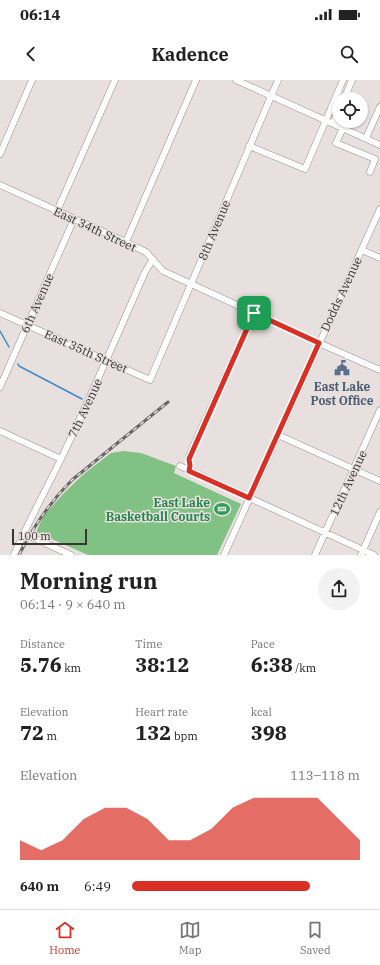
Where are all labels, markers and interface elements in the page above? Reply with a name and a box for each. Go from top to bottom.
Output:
text: 06:14 [20,5,61,24]
icon: back [20,43,42,65]
text: Kadence [151,43,229,66]
icon: search [338,43,360,65]
map controls [332,92,368,128]
button: locate [332,92,368,128]
street label: 8th Avenue [195,198,233,262]
street label: East 34th Street [51,203,139,255]
street label: Dodds Avenue [317,254,365,334]
street label: 6th Avenue [17,271,57,335]
pin [237,296,271,330]
icon: arrive [243,302,265,324]
street label: East 35th Street [42,326,130,376]
public building icon: East Lake Post Office [333,359,351,377]
street label: 7th Avenue [65,376,105,440]
place label: East Lake Post Office [311,379,374,408]
street label: 12th Avenue [326,448,370,518]
place label: East Lake Basketball Courts [106,495,210,524]
sports icon: East Lake Basketball Courts [213,500,231,518]
scale bar [12,527,87,546]
text: 100 m [18,529,51,543]
text: Morning run [20,566,158,595]
button: share [318,568,360,610]
text: 06:14 · 9 × 640 m [20,596,126,613]
text: Distance [20,637,65,651]
text: Time [135,637,162,651]
text: Pace [251,637,275,651]
text: 5.76 [20,651,62,678]
text: 38:12 [135,651,189,678]
text: 6:38 [251,651,293,678]
text: km [62,661,81,675]
text: /km [293,661,316,675]
text: Elevation [20,705,68,719]
text: Heart rate [135,705,188,719]
text: kcal [251,705,272,719]
text: 72 [20,719,44,746]
text: 132 [135,719,171,746]
text: 398 [251,719,287,746]
text: m [44,729,57,743]
text: bpm [171,729,198,743]
text: Elevation [20,767,77,784]
text: 113–118 m [290,767,360,784]
text: 640 m [20,878,59,895]
text: 6:49 [84,878,111,895]
tab: Home [49,919,81,957]
tab: Map [179,919,201,957]
tab: Saved [300,919,331,957]

